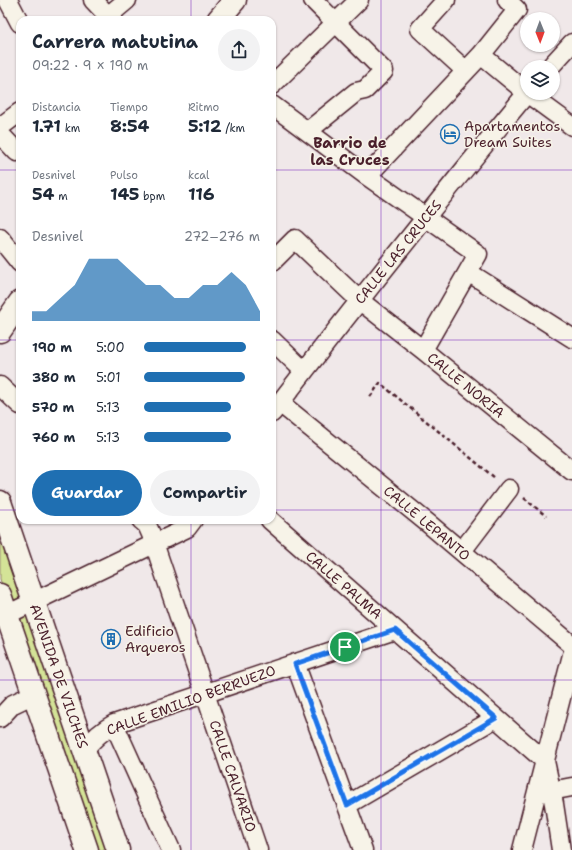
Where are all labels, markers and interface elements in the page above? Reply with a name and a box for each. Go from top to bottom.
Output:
north arrow [520,12,560,52]
map controls [520,12,560,100]
button: share [218,29,260,71]
text: Carrera matutina [32,30,198,54]
text: 09:22 · 9 × 190 m [32,57,148,74]
button: layers [520,60,560,100]
text: Distancia [32,100,81,115]
text: Tiempo [110,100,148,115]
text: Ritmo [188,100,219,115]
text: 1.71 [32,115,61,137]
text: 8:54 [110,115,149,137]
text: 5:12 [188,115,222,137]
place label: Apartamentos Dream Suites [464,117,560,151]
text: km [61,121,80,136]
text: /km [222,121,245,136]
hotel icon: Apartamentos Dream Suites [439,123,461,145]
district label: Barrio de las Cruces [310,133,390,170]
text: Desnivel [32,168,75,183]
text: Pulso [110,168,138,183]
text: kcal [188,168,209,183]
text: 54 [32,183,54,205]
text: 145 [110,183,139,205]
text: 116 [188,183,215,205]
text: m [54,189,68,204]
text: bpm [139,189,165,204]
street label: CALLE LAS CRUCES [351,196,446,308]
text: Desnivel [32,228,83,245]
text: 272–276 m [184,228,260,245]
text: 190 m [32,339,72,356]
text: 5:00 [96,339,125,356]
street label: CALLE NORIA [424,348,508,422]
text: 380 m [32,369,75,386]
text: 5:01 [96,369,121,386]
text: 570 m [32,399,74,416]
text: 5:13 [96,399,120,416]
text: 760 m [32,429,75,446]
text: 5:13 [96,429,120,446]
button: Guardar [32,470,142,516]
button: Compartir [150,470,260,516]
street label: CALLE LEPANTO [380,482,474,564]
street label: CALLE PALMA [302,547,386,623]
street label: AVENIDA DE VILCHES [26,601,92,751]
place label: Edificio Arqueros [125,622,186,656]
building icon: Edificio Arqueros [100,628,122,650]
pin [328,630,362,664]
icon: arrive [334,636,356,658]
street label: CALLE EMILIO BERRUEZO [104,661,278,739]
street label: CALLE CALVARIO [205,718,261,834]

